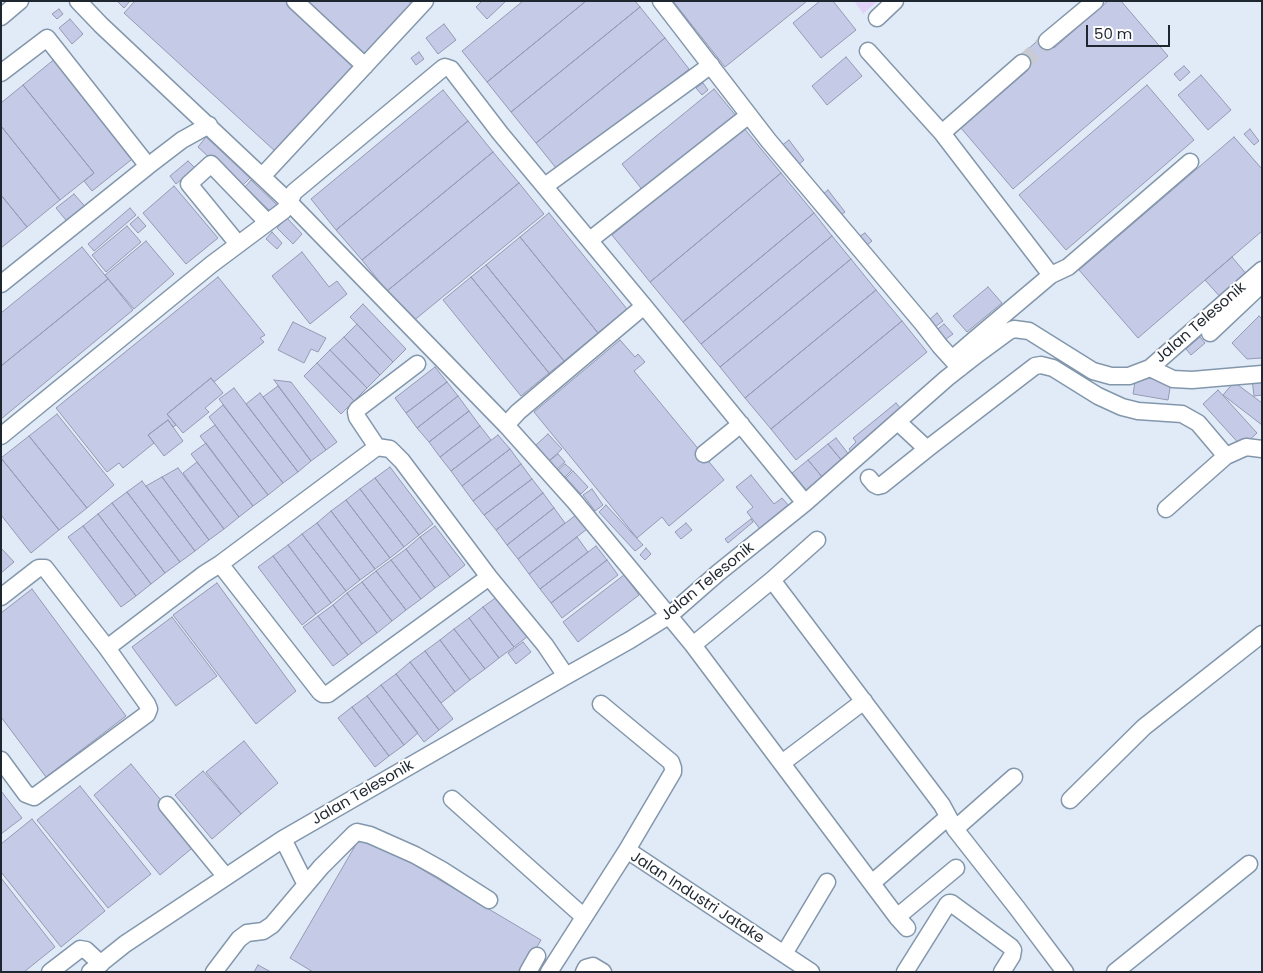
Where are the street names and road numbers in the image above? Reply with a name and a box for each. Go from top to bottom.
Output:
street label: Jalan Telesonik [1152,279,1250,367]
street label: Jalan Telesonik [658,539,758,625]
street label: Jalan Telesonik [309,757,417,829]
street label: Jalan Industri Jatake [627,848,767,948]

